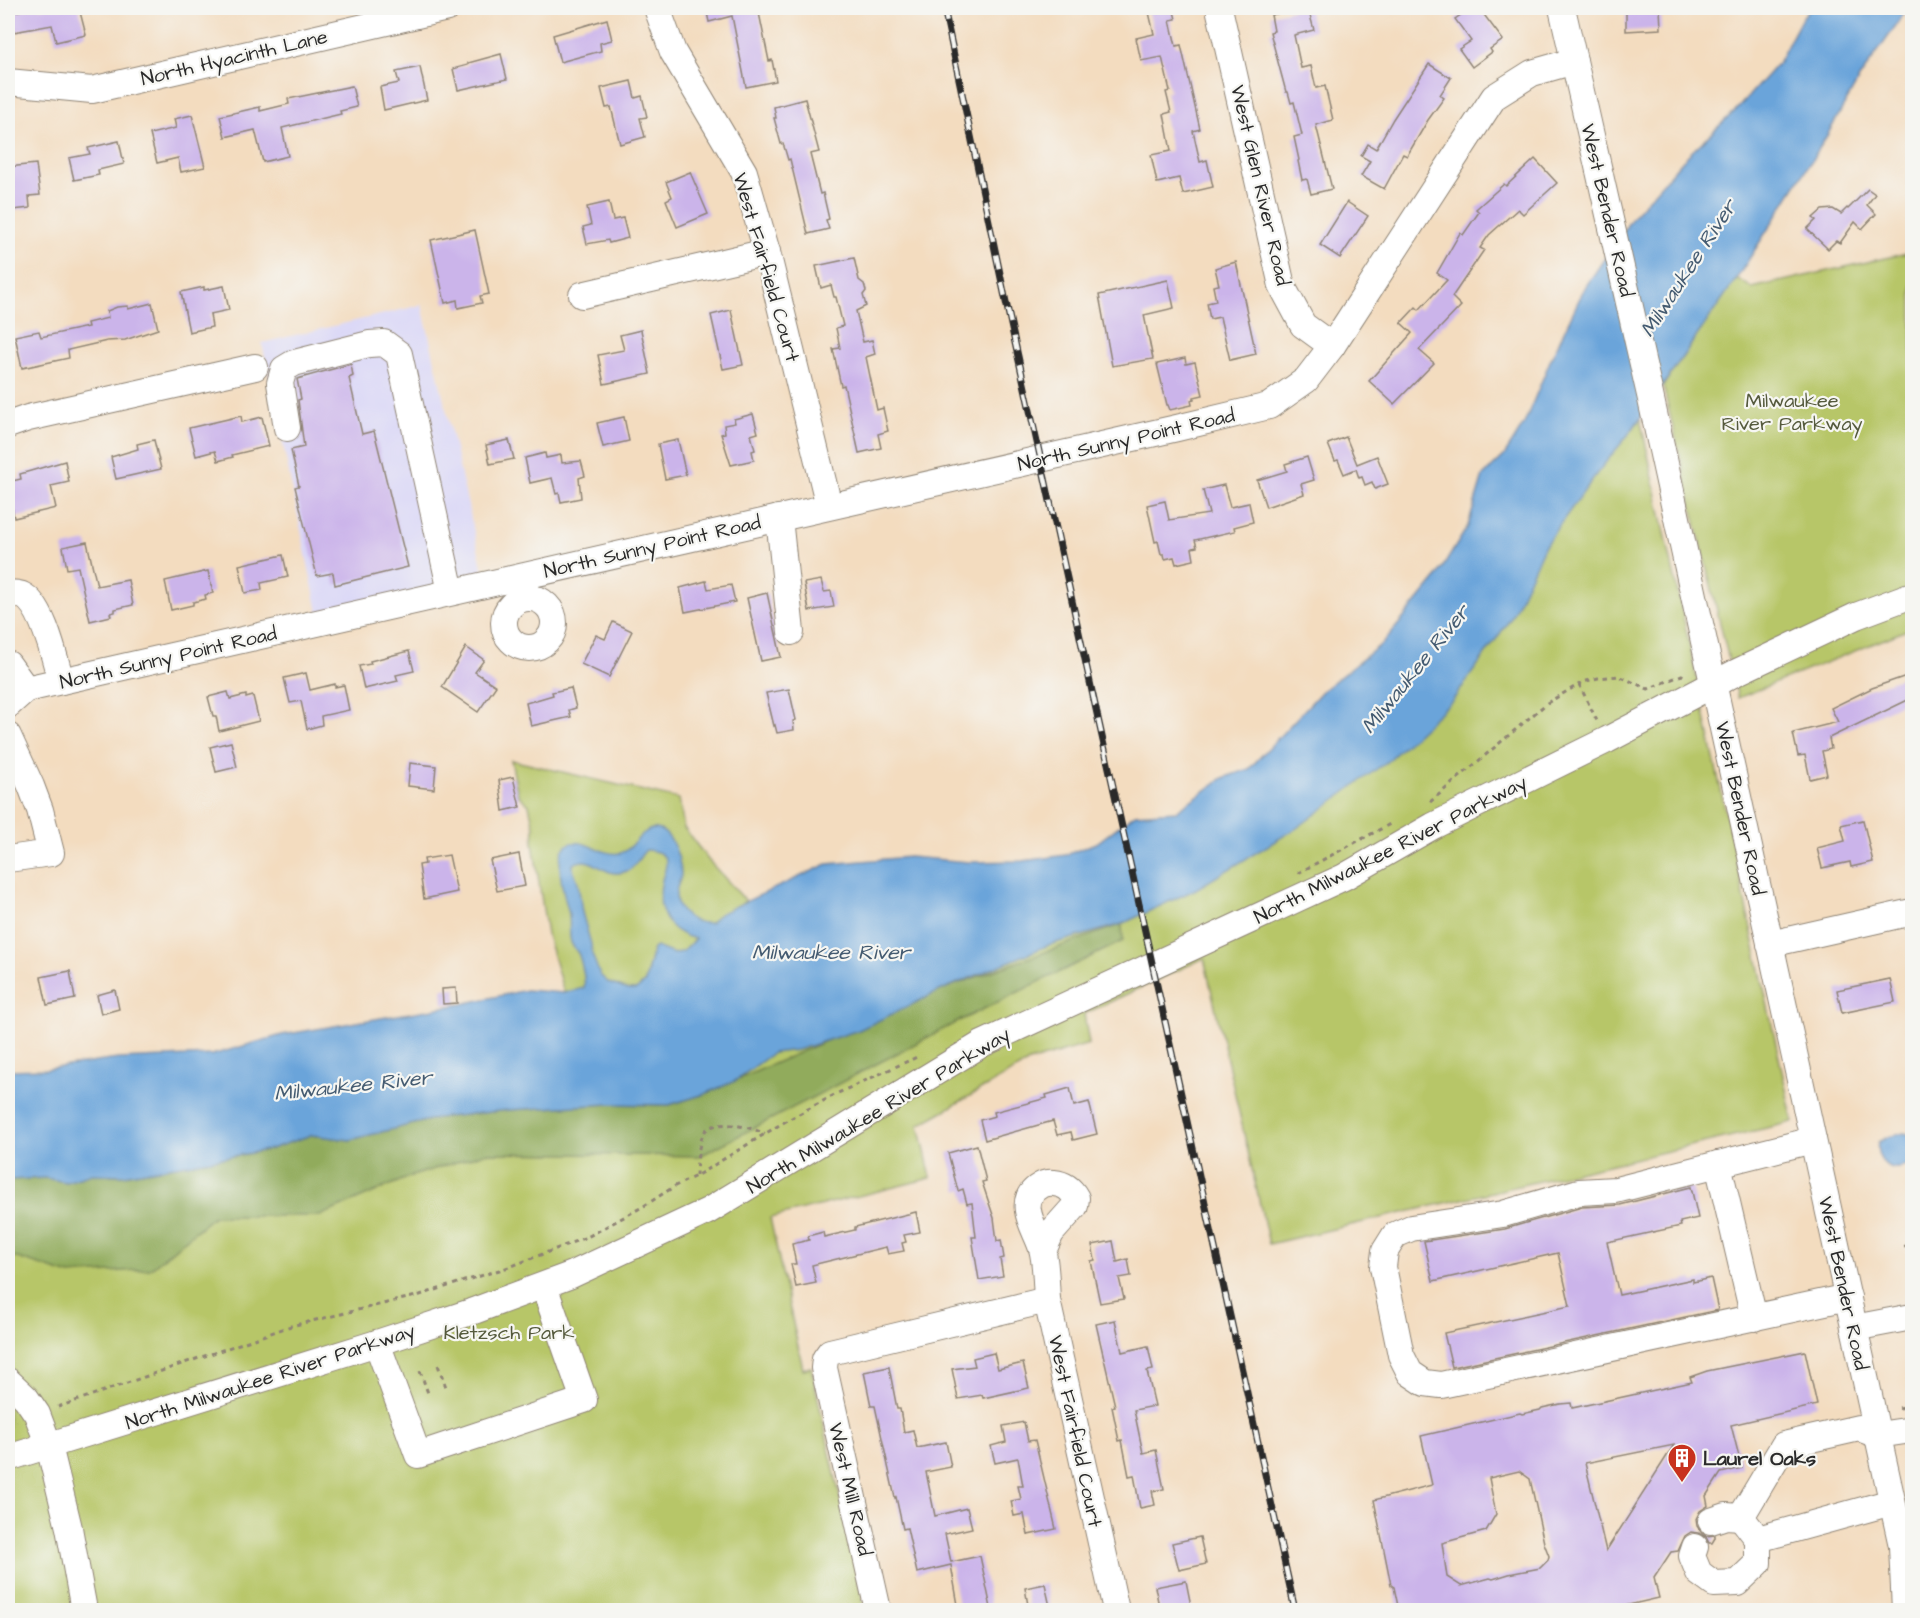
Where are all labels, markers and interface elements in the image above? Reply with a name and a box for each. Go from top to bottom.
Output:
street label: North Hyacinth Lane [138,23,331,94]
street label: West Glen River Road [1223,82,1297,288]
street label: West Bender Road [1573,121,1641,300]
street label: West Fairfield Court [726,169,806,365]
water label: Milwaukee River [1633,192,1745,343]
park label: Milwaukee River Parkway [1721,387,1863,439]
street label: North Sunny Point Road [1015,401,1238,480]
street label: North Sunny Point Road [541,508,764,587]
water label: Milwaukee River [1354,597,1478,740]
street label: North Sunny Point Road [57,619,280,698]
street label: West Bender Road [1708,719,1772,898]
street label: North Milwaukee River Parkway [1249,769,1532,932]
water label: Milwaukee River [752,938,913,967]
street label: North Milwaukee River Parkway [741,1021,1016,1202]
water label: Milwaukee River [273,1063,436,1108]
street label: West Bender Road [1811,1194,1875,1373]
street label: North Milwaukee River Parkway [122,1317,419,1438]
park label: Kletzsch Park [444,1319,574,1347]
street label: West Fairfield Court [1041,1333,1109,1530]
street label: West Mill Road [821,1420,879,1558]
building icon: Laurel Oaks [1666,1442,1698,1484]
place label: Laurel Oaks [1703,1445,1816,1473]

